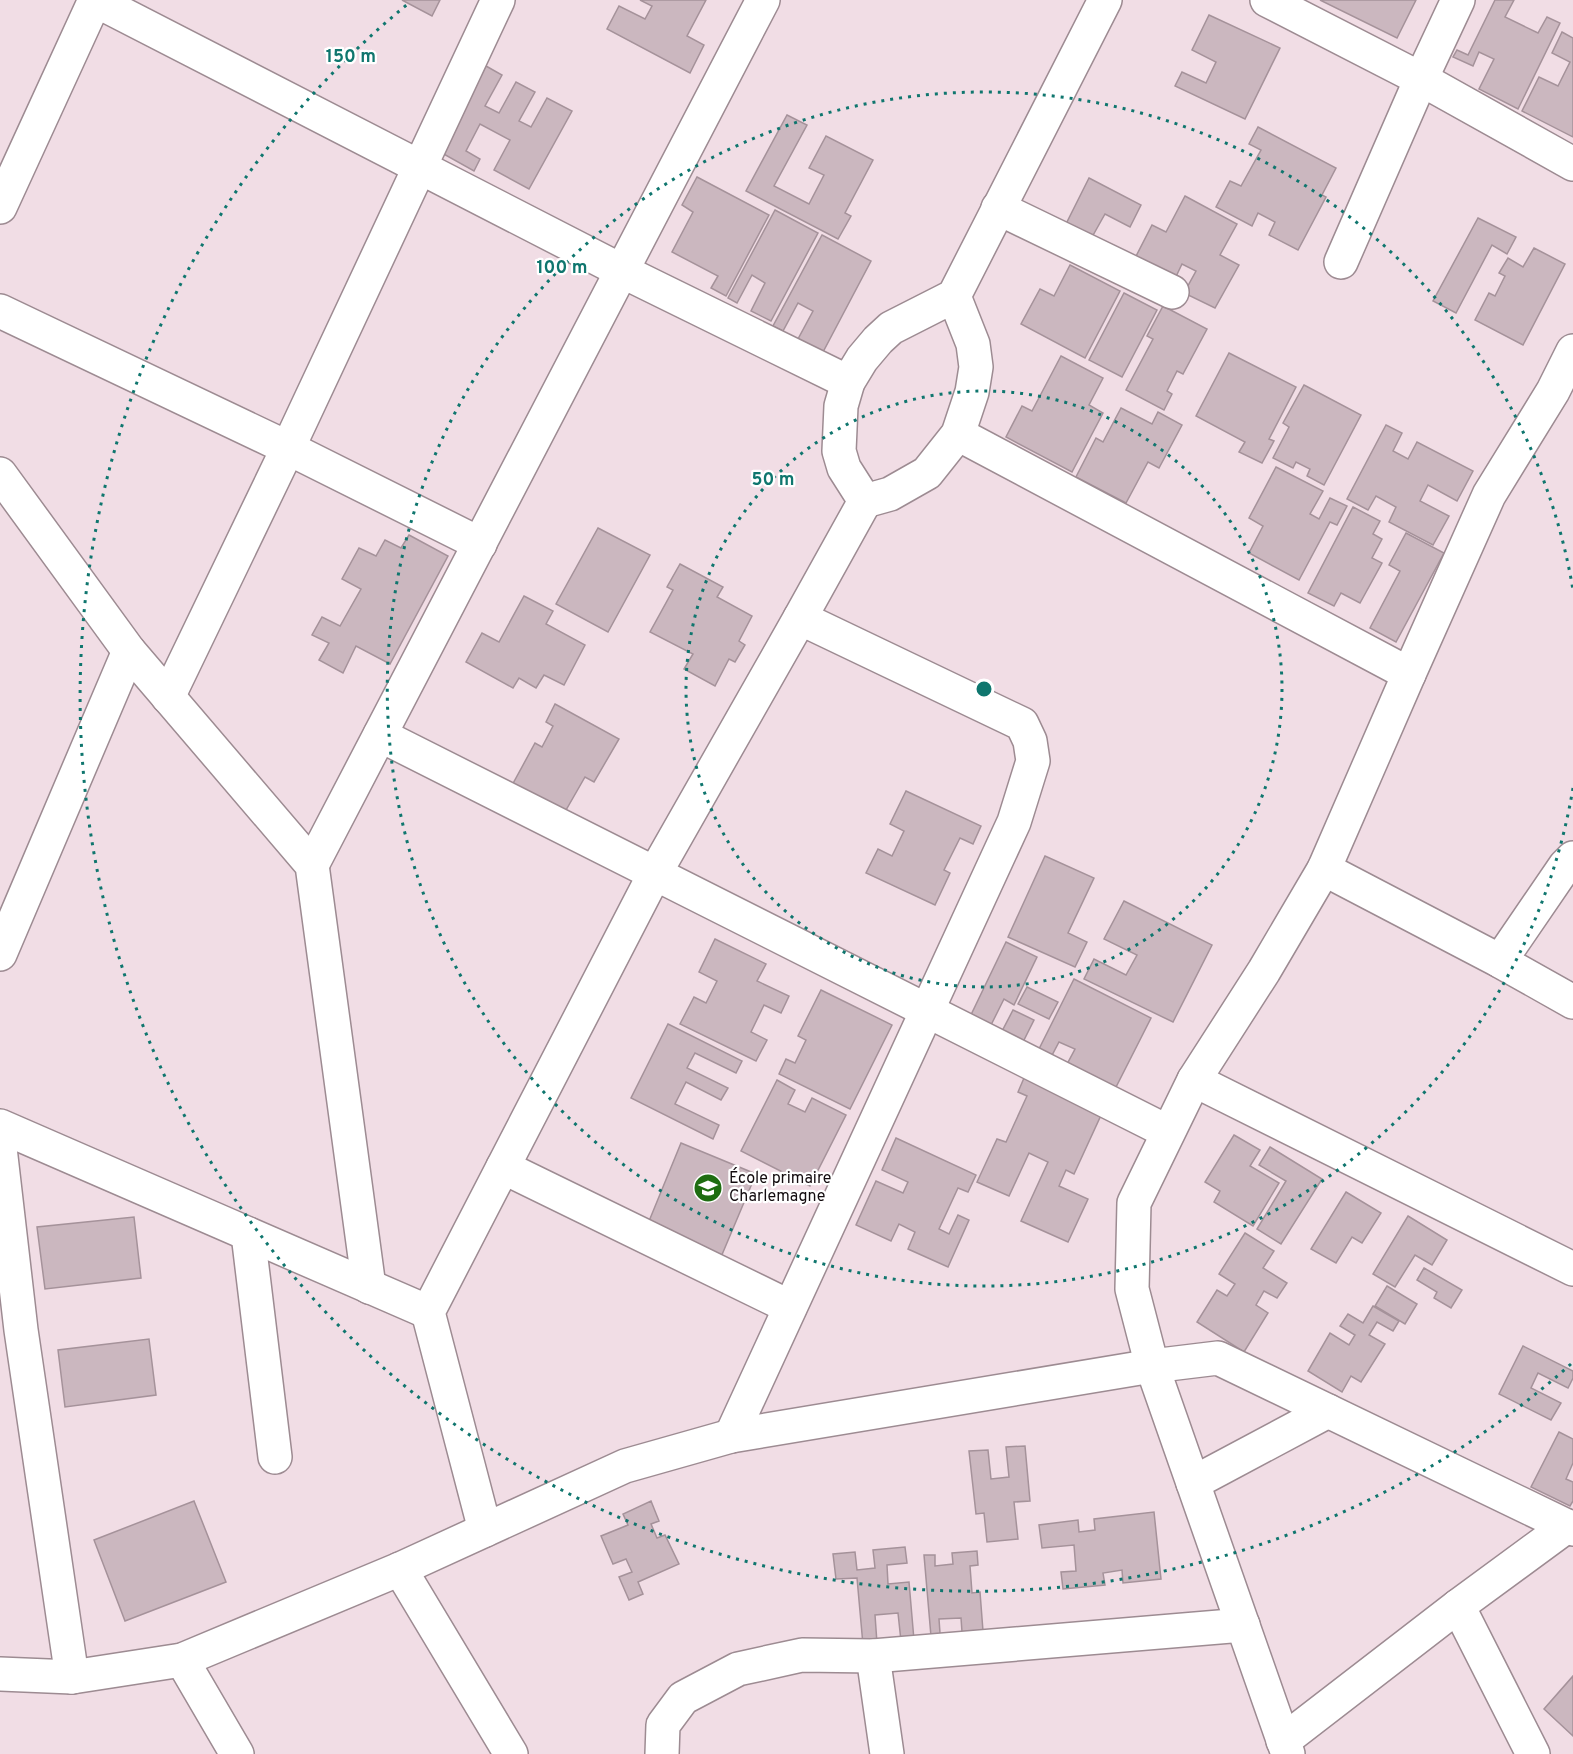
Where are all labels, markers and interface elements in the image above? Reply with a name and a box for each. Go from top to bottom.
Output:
text: 150 m [326,46,376,69]
text: 100 m [536,257,588,280]
text: 50 m [751,469,795,492]
centre of rings [974,679,994,699]
place label: École primaire Charlemagne [729,1167,831,1207]
school or university icon: École primaire Charlemagne [692,1172,724,1204]

